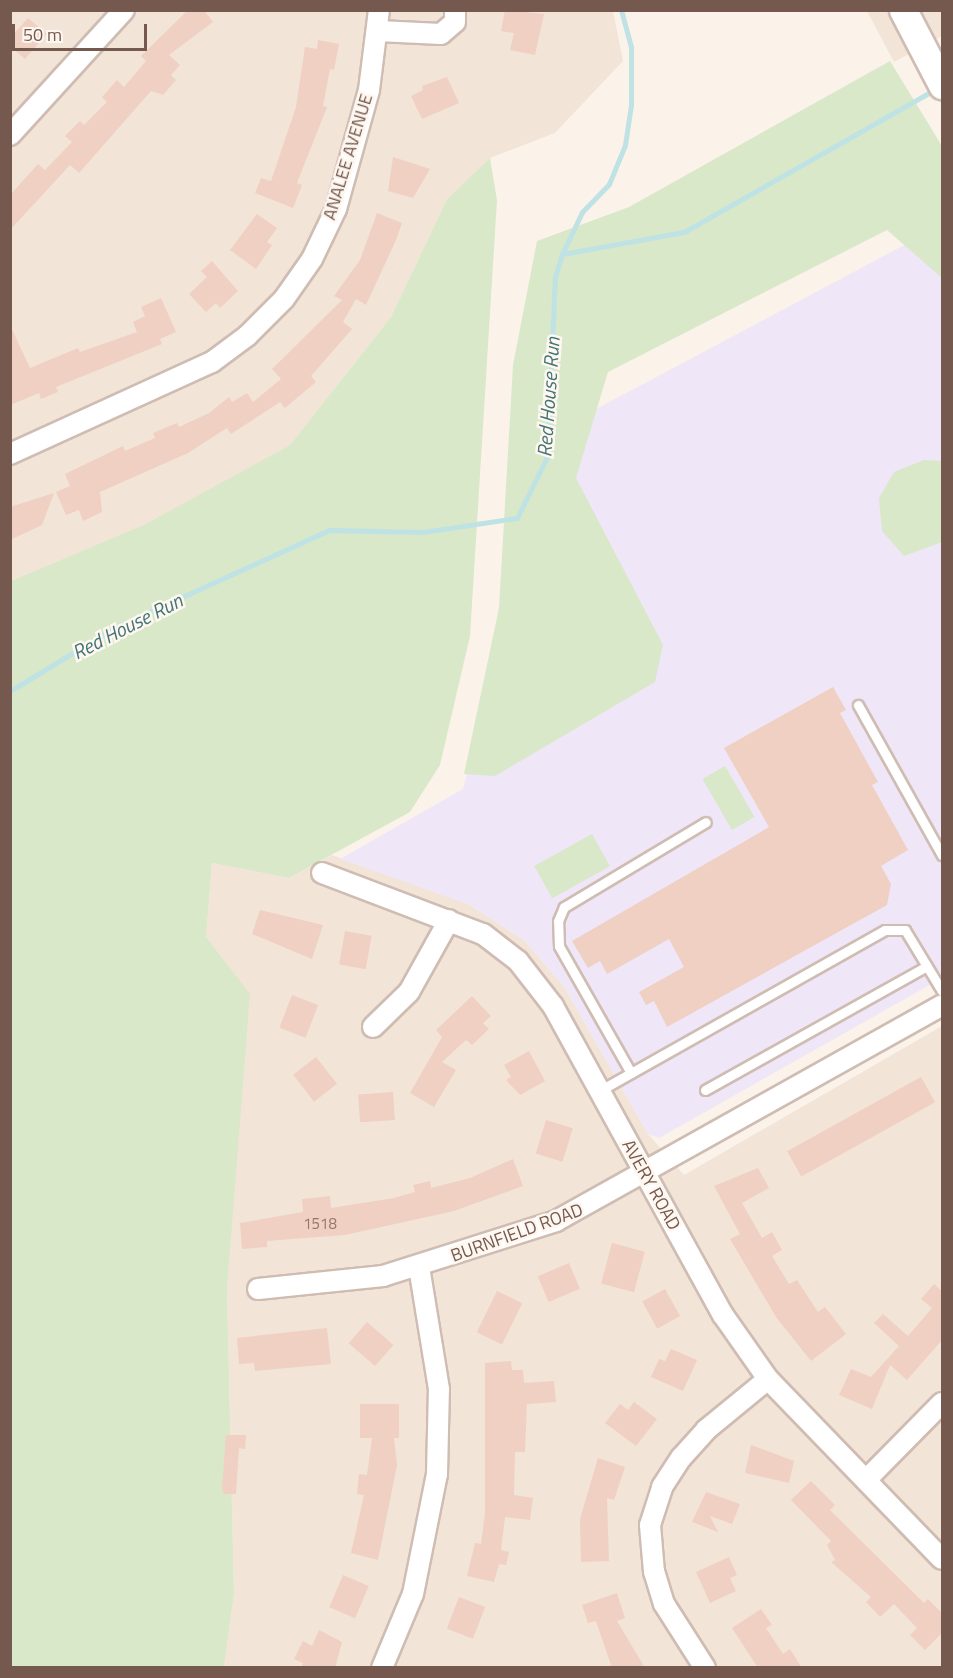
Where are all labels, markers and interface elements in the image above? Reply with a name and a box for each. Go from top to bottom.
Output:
scale bar [15,12,150,50]
text: 50 m [23,21,62,48]
street label: ANALEE AVENUE [319,91,377,223]
water label: Red House Run [532,336,564,458]
water label: Red House Run [68,588,186,664]
street label: AVERY ROAD [617,1136,685,1234]
street label: BURNFIELD ROAD [448,1199,586,1267]
house number: 1518 [303,1215,337,1233]

